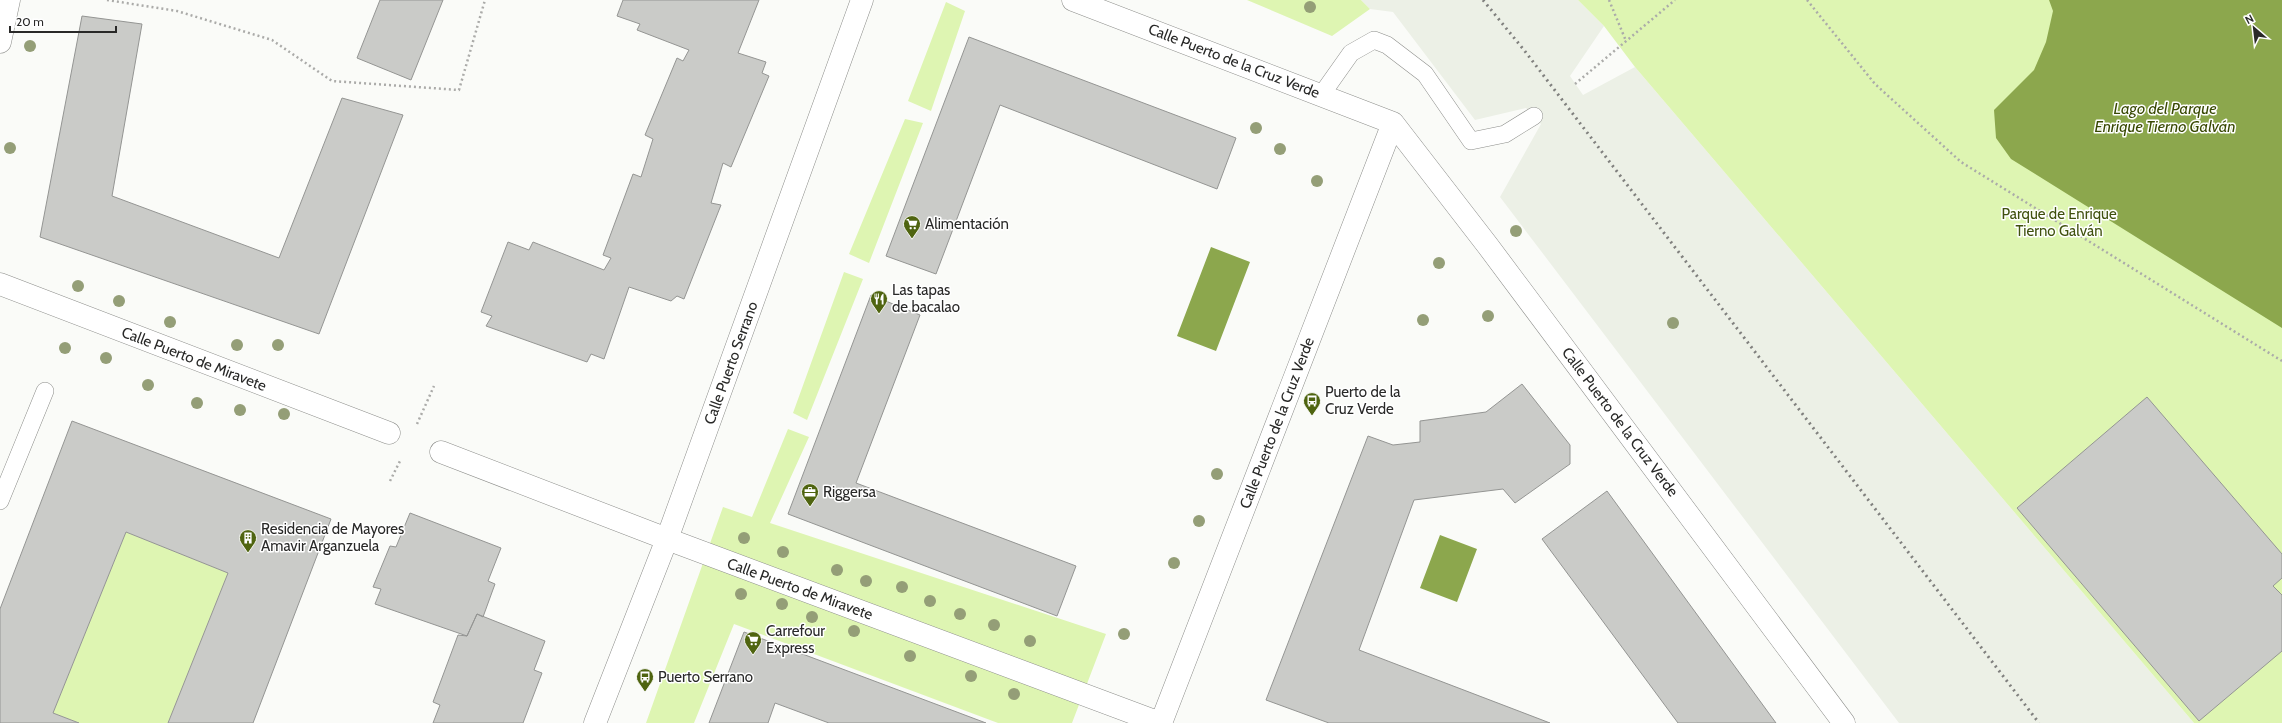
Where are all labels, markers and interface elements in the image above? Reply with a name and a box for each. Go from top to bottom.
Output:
scale bar [10,8,116,34]
north arrow [2234,8,2274,48]
text: N [2243,11,2256,27]
text: 20 m [16,14,44,29]
street label: Calle Puerto de la Cruz Verde [1146,20,1322,102]
water label: Lago del Parque Enrique Tierno Galván [2094,99,2236,136]
park label: Parque de Enrique Tierno Galván [2001,205,2117,240]
supermarket icon: Alimentación [902,214,922,239]
place label: Alimentación [925,215,1009,233]
place label: Las tapas de bacalao [892,281,960,316]
restaurant icon: Las tapas de bacalao [869,289,889,314]
street label: Calle Puerto Serrano [700,299,762,427]
street label: Calle Puerto de Miravete [119,323,269,395]
street label: Calle Puerto de la Cruz Verde [1236,335,1318,511]
street label: Calle Puerto de la Cruz Verde [1558,344,1682,500]
place label: Puerto de la Cruz Verde [1325,383,1401,418]
bus stop icon: Puerto de la Cruz Verde [1302,391,1322,416]
office icon: Riggersa [800,482,820,507]
place label: Riggersa [823,483,877,501]
place label: Residencia de Mayores Amavir Arganzuela [261,520,404,555]
building icon: Residencia de Mayores Amavir Arganzuela [238,528,258,553]
street label: Calle Puerto de Miravete [725,554,876,624]
place label: Carrefour Express [766,622,825,657]
supermarket icon: Carrefour Express [743,630,763,655]
bus stop icon: Puerto Serrano [635,667,655,692]
place label: Puerto Serrano [658,668,753,686]

